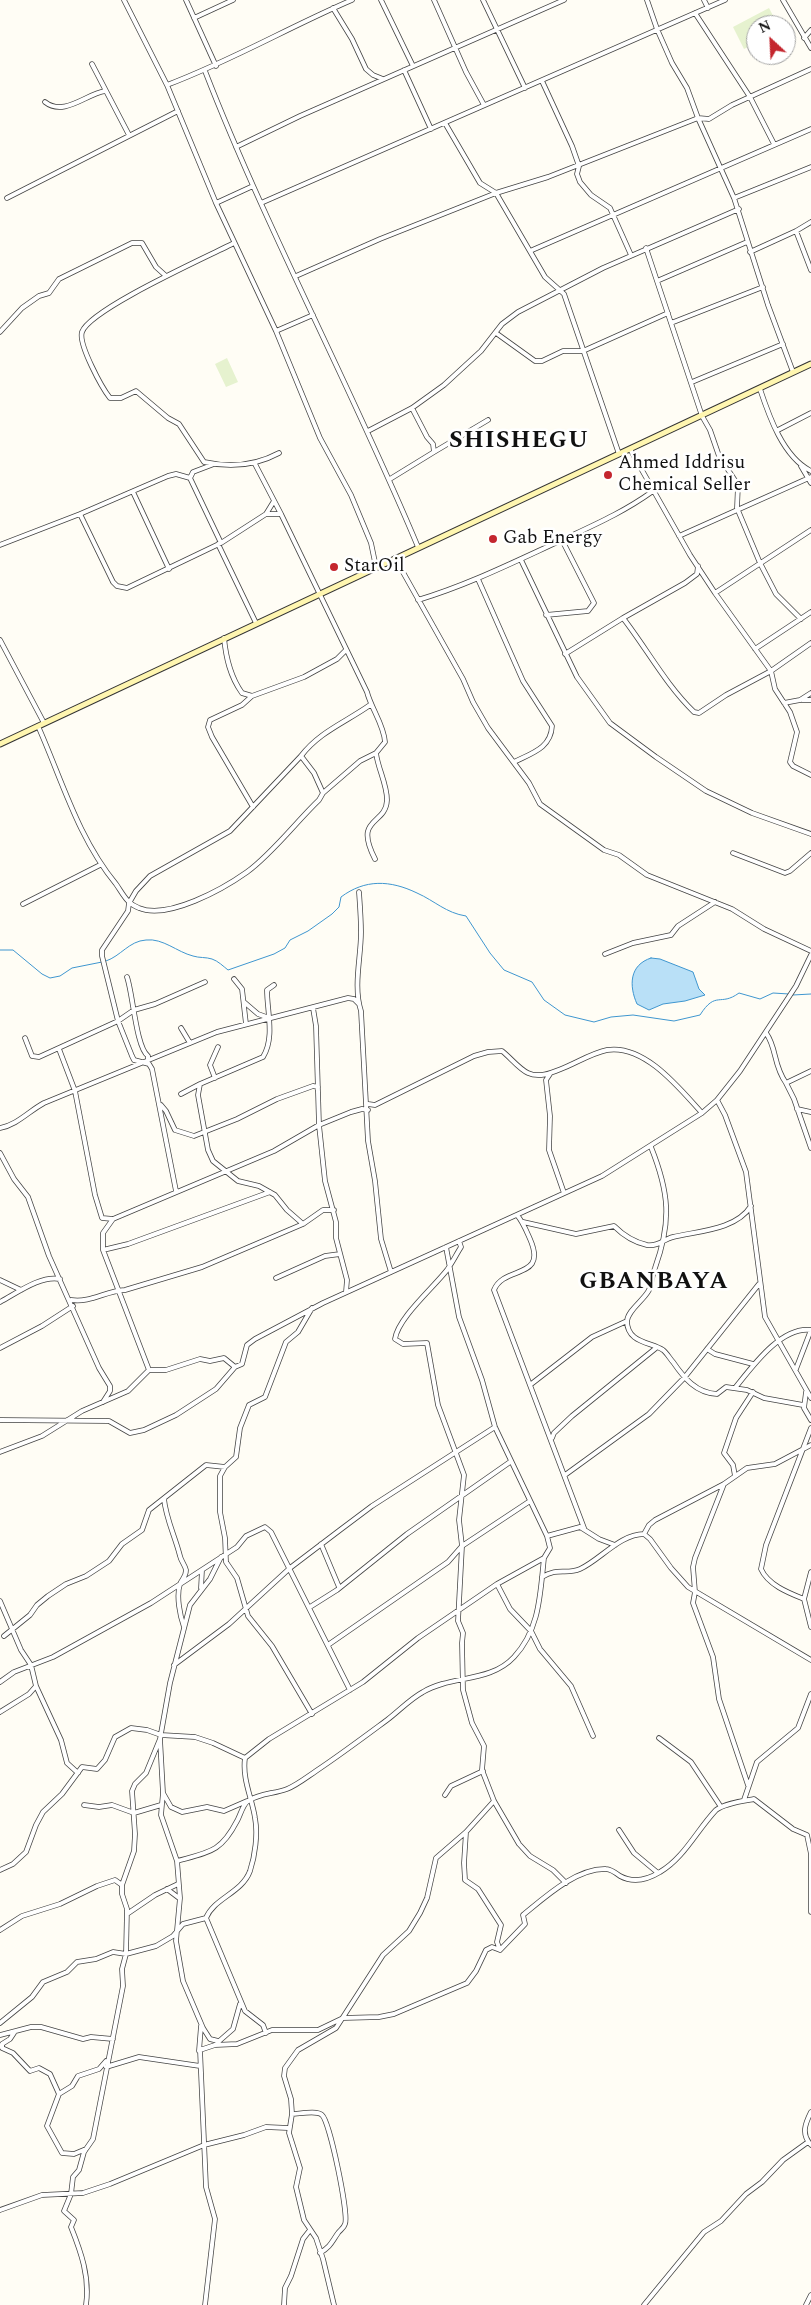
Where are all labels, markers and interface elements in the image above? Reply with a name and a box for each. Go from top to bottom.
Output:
north arrow [746,15,796,65]
text: N [755,15,774,39]
district label: SHISHEGU [448,428,590,456]
place label: Ahmed Iddrisu Chemical Seller [618,453,750,497]
marker: Ahmed Iddrisu Chemical Seller [602,469,614,481]
place label: Gab Energy [503,528,602,550]
marker: Gab Energy [487,533,499,545]
place label: StarOil [344,556,405,578]
marker: StarOil [328,561,340,573]
district label: GBANBAYA [578,1269,730,1297]

